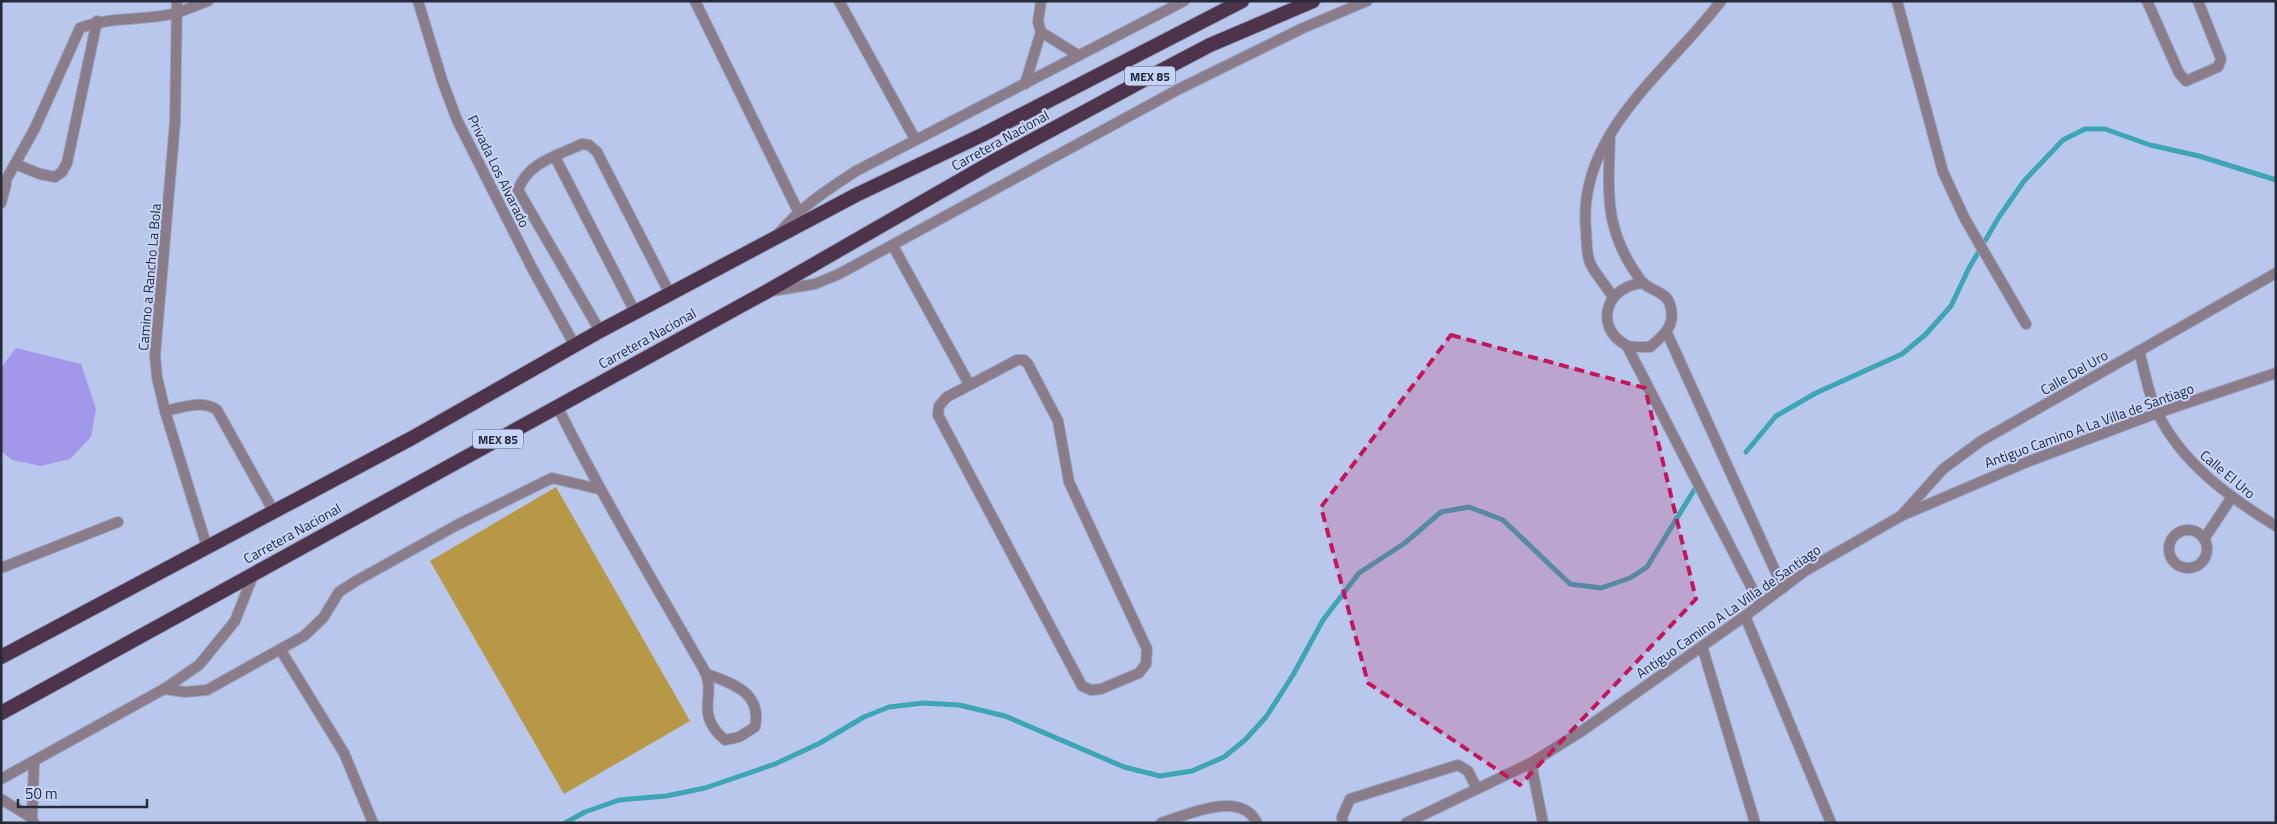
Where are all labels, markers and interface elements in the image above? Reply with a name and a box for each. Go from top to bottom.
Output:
road number: MEX 85 [1125,66,1175,85]
street label: Carretera Nacional [947,104,1053,176]
street label: Privada Los Alvarado [463,111,535,231]
street label: Camino a Rancho La Bola [132,202,166,352]
street label: Carretera Nacional [594,302,700,374]
street label: Calle Del Uro [2036,344,2112,400]
street label: Antiguo Camino A La Villa de Santiago [1981,377,2197,473]
road number: MEX 85 [473,429,523,448]
street label: Calle El Uro [2196,445,2260,503]
street label: Carretera Nacional [239,497,345,569]
street label: Antiguo Camino A La Villa de Santiago [1631,539,1825,683]
scale bar [18,776,146,808]
text: 50 m [25,782,58,805]

